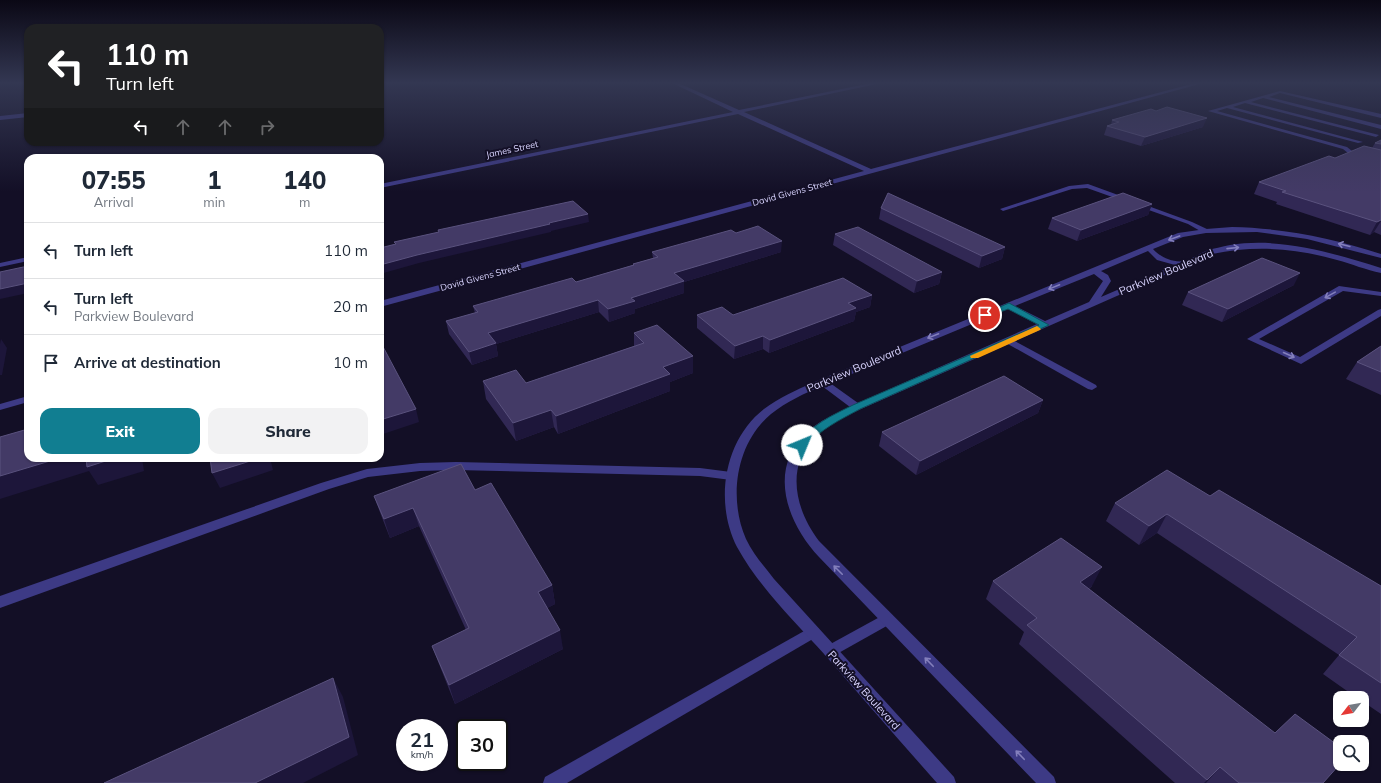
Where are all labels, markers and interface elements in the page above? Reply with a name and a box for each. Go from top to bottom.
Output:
text: 110 m [106,37,189,72]
icon: left [40,40,92,92]
text: Turn left [106,72,174,95]
icon: left [130,116,152,138]
icon: ahead [172,116,194,138]
icon: ahead [214,116,236,138]
icon: right [256,116,278,138]
street label: James Street [485,138,539,160]
text: 07:55 [82,165,146,195]
text: 1 [207,165,222,195]
text: 140 [283,165,326,195]
street label: David Givens Street [751,176,833,208]
text: Arrival [94,194,134,210]
text: min [203,194,225,210]
text: m [299,194,310,210]
one-way arrow [1168,234,1180,242]
icon: left [40,240,62,262]
text: Turn left [74,241,133,260]
text: 110 m [324,241,368,260]
one-way arrow [1337,241,1350,248]
one-way arrow [1226,244,1239,251]
street label: Parkview Boulevard [1117,246,1215,298]
street label: David Givens Street [439,261,521,293]
one-way arrow [1048,284,1060,291]
text: Turn left [74,289,133,308]
one-way arrow [1324,292,1336,300]
icon: left [40,296,62,318]
text: 20 m [333,297,368,316]
pin [968,298,1002,332]
icon: arrive [974,304,996,326]
text: Parkview Boulevard [74,308,194,324]
one-way arrow [928,333,940,341]
street label: Parkview Boulevard [805,343,903,395]
icon: arrive [40,352,62,374]
one-way arrow [1282,352,1294,360]
text: Arrive at destination [74,353,221,372]
text: 10 m [333,353,368,372]
button: Exit [40,408,200,454]
button: Share [208,408,368,454]
position arrow [781,424,823,466]
one-way arrow [833,565,843,575]
street label: Parkview Boulevard [825,648,903,732]
one-way arrow [924,657,934,667]
north arrow [1333,691,1369,727]
map controls [1333,691,1369,771]
speed limit sign: 30 [456,719,508,771]
text: 21 [410,727,434,752]
button: search [1333,735,1369,771]
text: km/h [411,748,433,761]
one-way arrow [1015,750,1025,760]

